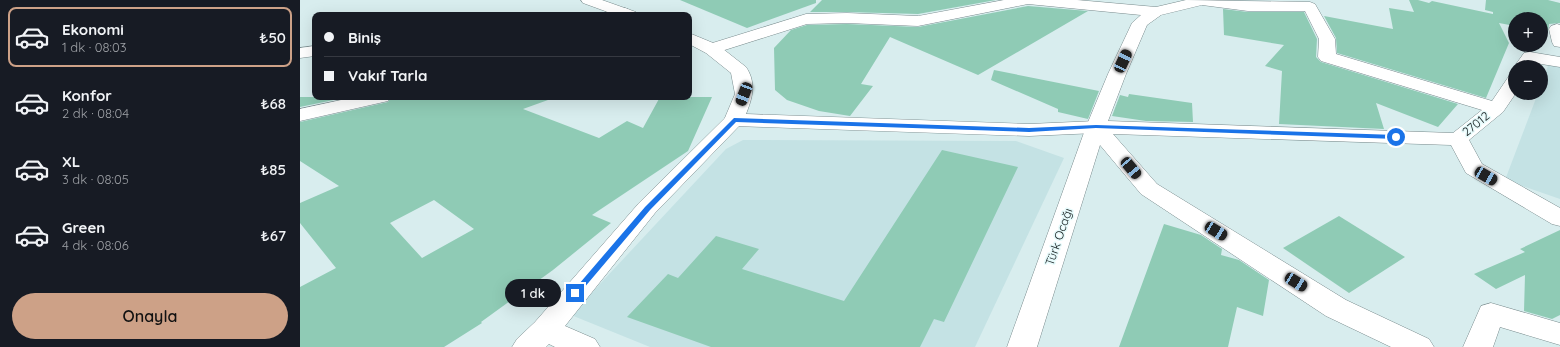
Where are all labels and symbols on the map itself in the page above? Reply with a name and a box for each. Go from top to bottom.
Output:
car [1112,48,1134,74]
car [734,81,754,107]
street label: 27012 [1459,108,1493,139]
route start [1387,128,1405,146]
car [1119,155,1143,181]
car [1473,165,1499,187]
street label: Türk Ocağı [1042,206,1075,268]
car [1203,220,1229,242]
car [1283,271,1309,293]
callout: 1 dk [505,279,561,307]
route end [566,284,584,302]

